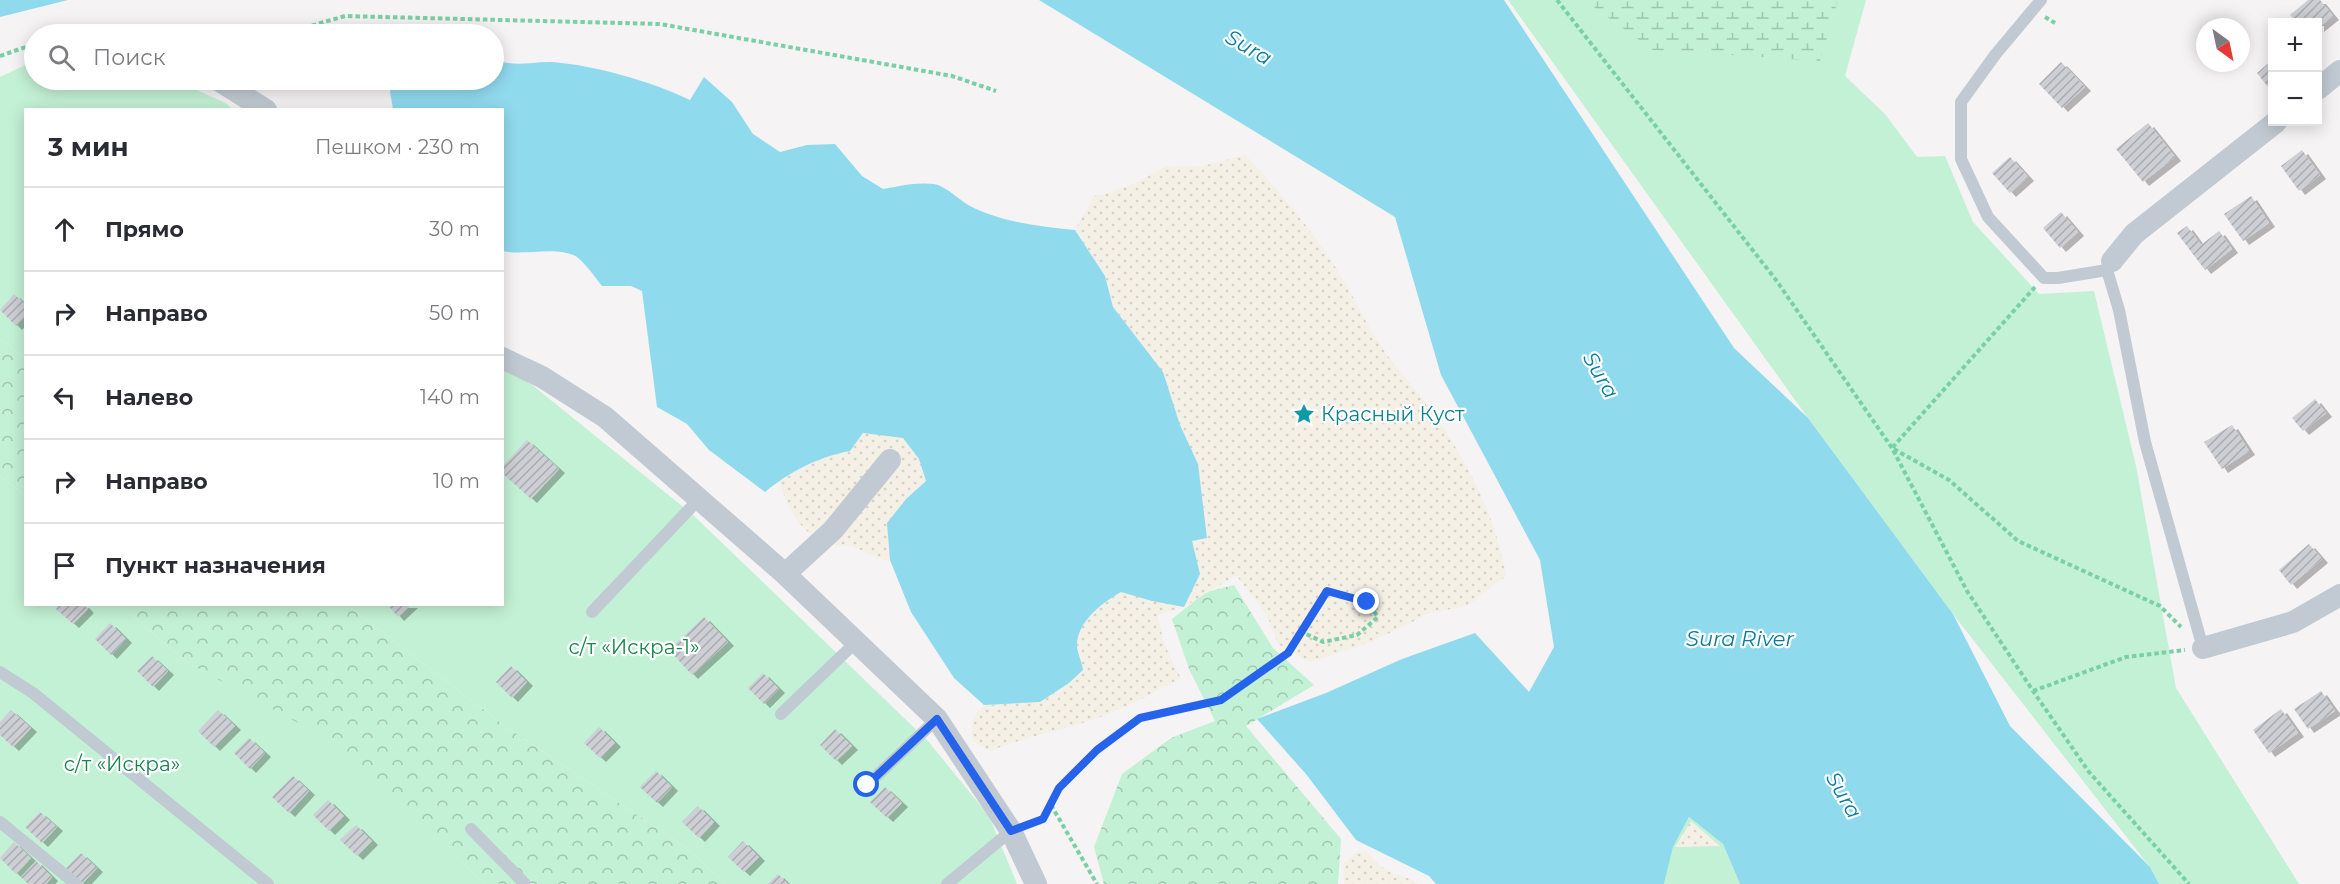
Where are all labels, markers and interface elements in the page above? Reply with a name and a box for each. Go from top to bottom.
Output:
north arrow [2196,18,2250,72]
map controls [2268,18,2322,126]
button: + [2268,18,2322,72]
search box [24,24,504,90]
water label: Sura [1221,24,1277,70]
icon: search [45,41,78,74]
text: Поиск [93,44,165,71]
button: − [2268,72,2322,126]
text: 3 мин [48,131,128,163]
text: Пешком · 230 m [315,135,480,159]
icon: ahead [48,213,81,246]
text: Прямо [105,216,184,243]
text: 30 m [429,217,480,241]
icon: right [48,297,81,330]
text: Направо [105,300,208,327]
text: 50 m [429,301,480,325]
water label: Sura [1578,347,1624,403]
icon: left [48,381,81,414]
text: Налево [105,384,193,411]
text: 140 m [420,385,480,409]
place icon: Красный Куст [1292,402,1316,426]
place label: Красный Куст [1321,402,1465,426]
icon: right [48,465,81,498]
text: Направо [105,468,208,495]
text: 10 m [433,469,480,493]
icon: arrive [48,549,81,582]
text: Пункт назначения [105,552,326,579]
route end [1353,588,1379,614]
water label: Sura River [1686,626,1795,651]
park label: с/т «Искра-1» [569,635,699,659]
park label: с/т «Искра» [64,752,180,776]
water label: Sura [1821,767,1867,823]
route start [853,771,879,797]

